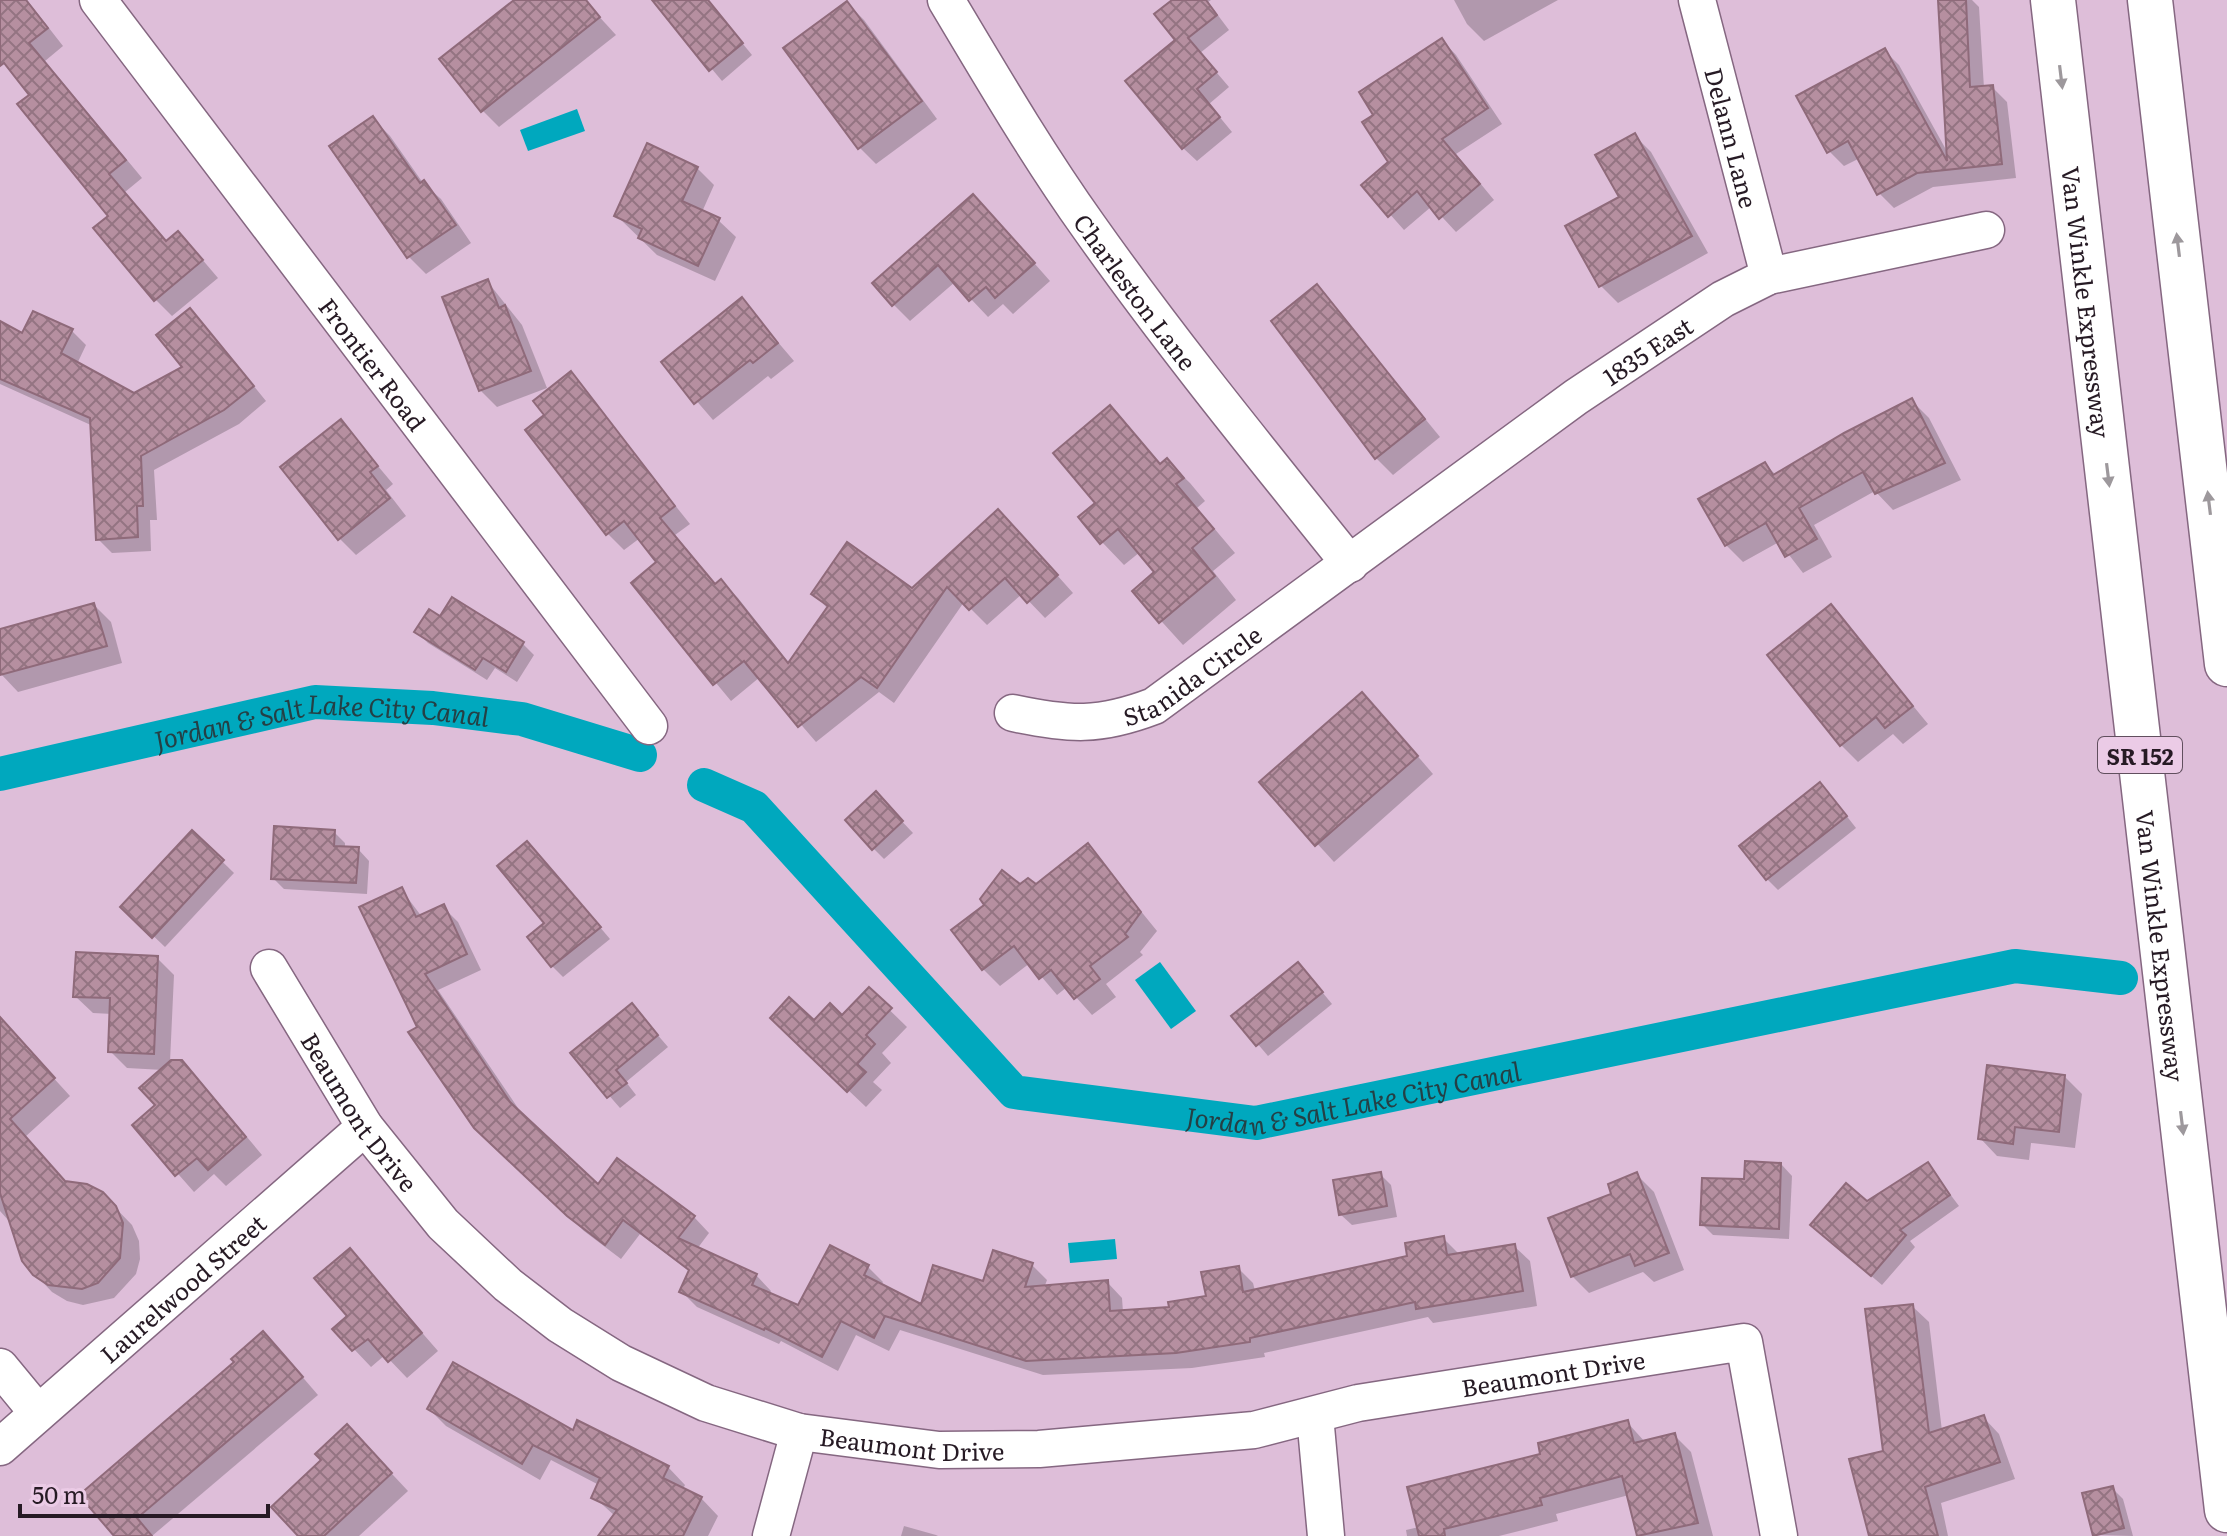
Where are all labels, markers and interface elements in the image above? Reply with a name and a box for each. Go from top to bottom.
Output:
street label: Delann Lane [1698,63,1768,211]
one-way arrow [2055,65,2068,90]
street label: Van Winkle Expressway [2055,164,2121,440]
street label: Charleston Lane [1067,206,1206,377]
one-way arrow [2172,232,2185,257]
street label: Frontier Road [312,289,436,437]
street label: 1835 East [1595,307,1699,392]
one-way arrow [2101,463,2114,488]
one-way arrow [2202,490,2215,515]
street label: Stanida Circle [1118,616,1268,733]
water label: Jordan & Salt Lake City Canal [150,682,492,758]
road number: SR 152 [2098,737,2182,773]
street label: Van Winkle Expressway [2129,808,2195,1084]
street label: Beaumont Drive [294,1025,427,1198]
water label: Jordan & Salt Lake City Canal [1184,1049,1524,1144]
one-way arrow [2176,1110,2189,1135]
street label: Laurelwood Street [91,1205,273,1370]
street label: Beaumont Drive [1459,1340,1647,1404]
street label: Beaumont Drive [818,1417,1005,1468]
scale bar [20,1468,268,1518]
text: 50 m [32,1476,86,1511]

